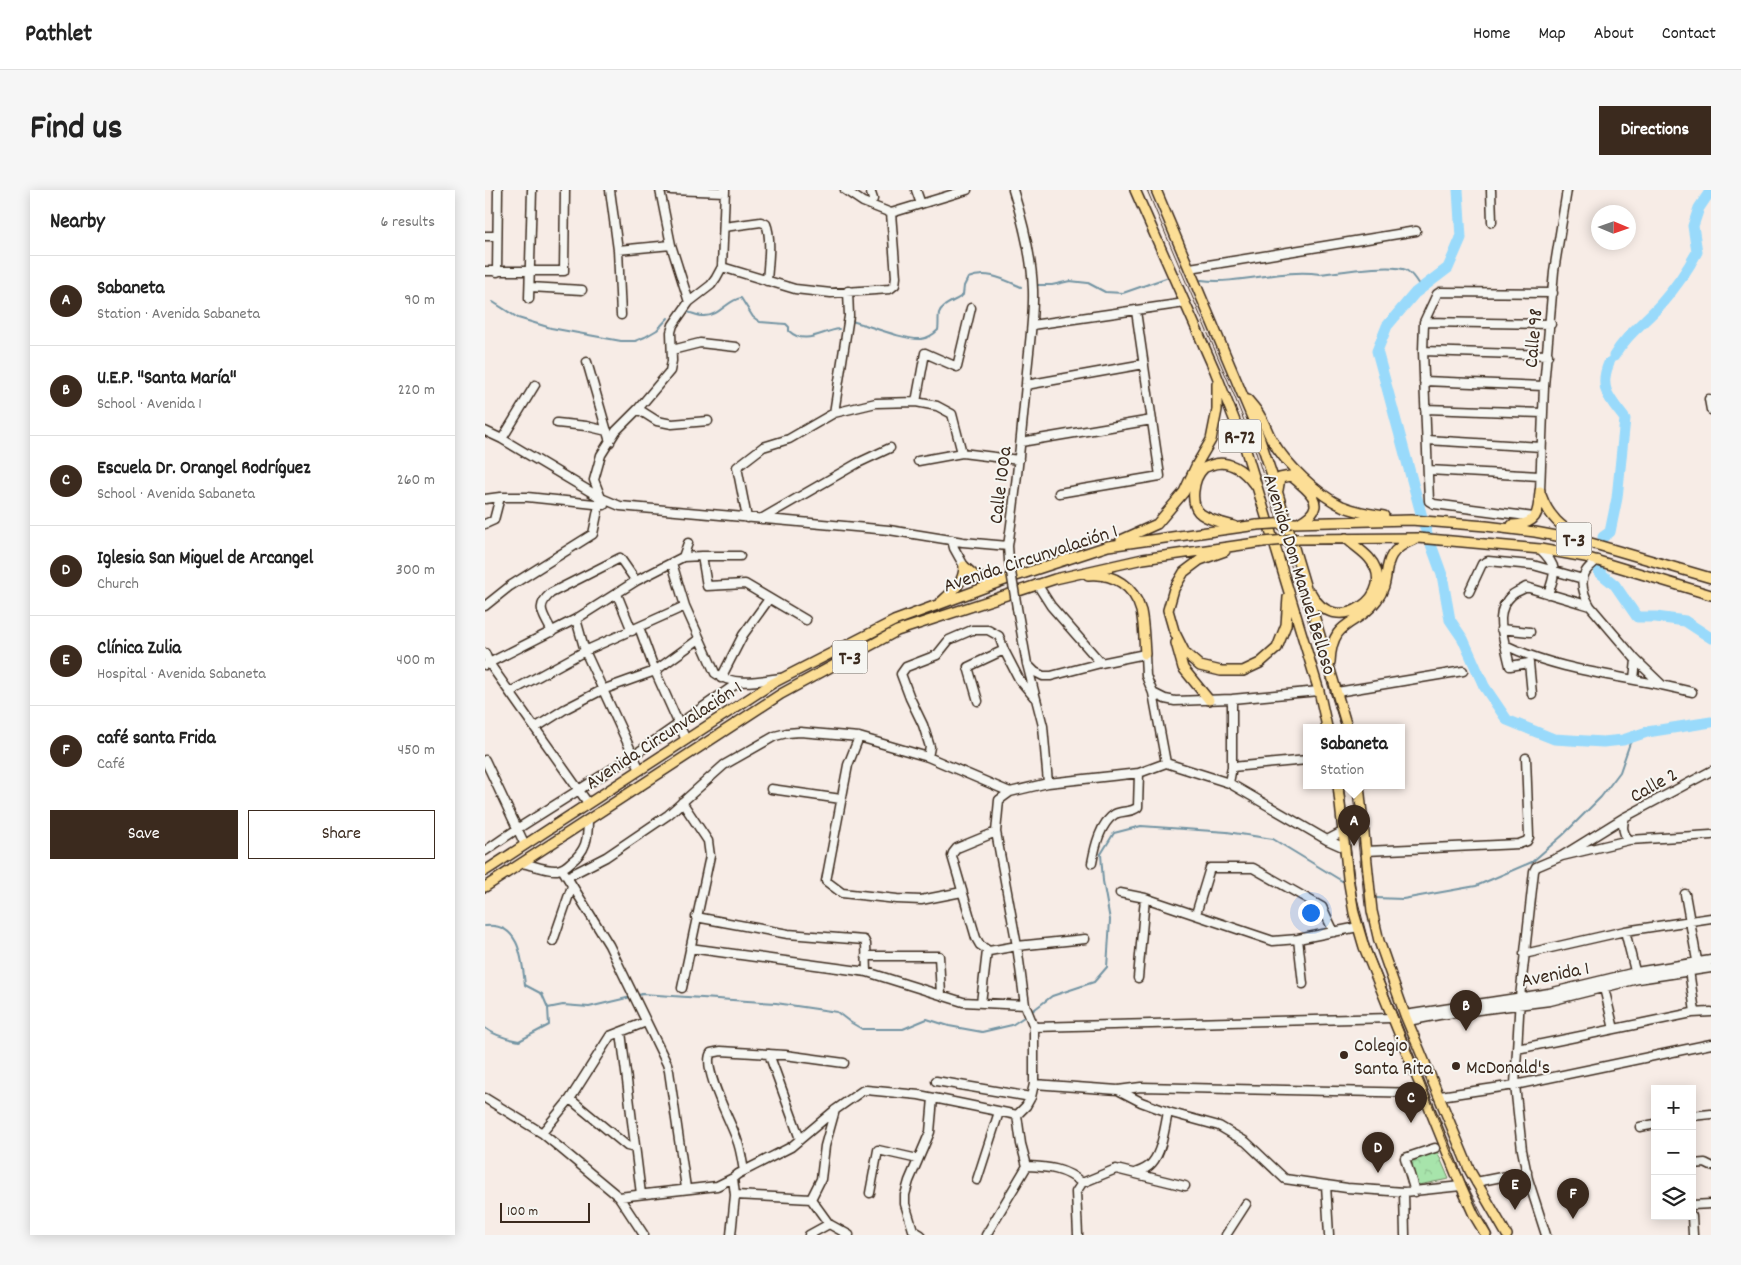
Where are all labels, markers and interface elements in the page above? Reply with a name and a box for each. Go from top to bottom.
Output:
text: Pathlet [25,18,92,52]
text: Home [1473,22,1510,47]
text: Map [1538,22,1566,47]
text: About [1594,22,1634,47]
text: Contact [1662,22,1716,47]
text: Find us [30,105,122,155]
button: Directions [1599,106,1711,155]
north arrow [1591,205,1636,250]
text: Nearby [50,208,105,238]
text: 6 results [380,211,435,234]
text: Sabaneta [97,276,165,303]
text: A [62,289,70,312]
text: 90 m [404,289,435,312]
text: Station · Avenida Sabaneta [97,303,260,326]
street label: Calle 98 [1518,307,1552,369]
text: U.E.P. "Santa María" [97,366,237,393]
text: B [62,379,70,402]
text: 220 m [398,379,435,402]
text: School · Avenida 1 [97,393,202,416]
road number: R-72 [1219,420,1261,452]
street label: Calle 100a [983,444,1021,526]
text: Escuela Dr. Orangel Rodríguez [97,456,310,483]
text: C [62,469,70,492]
text: 260 m [397,469,435,492]
street label: Avenida Don Manuel Belloso [1254,471,1342,679]
text: School · Avenida Sabaneta [97,483,255,506]
street label: Avenida Circunvalación 1 [940,518,1122,601]
road number: T-3 [1557,522,1591,556]
text: Iglesia San Miguel de Arcangel [97,546,313,573]
text: D [62,559,70,582]
text: 300 m [396,559,435,582]
text: Church [97,573,139,596]
text: Clínica Zulia [97,636,181,663]
road number: T-3 [833,641,867,674]
text: E [62,649,70,672]
text: 400 m [396,649,435,672]
text: Hospital · Avenida Sabaneta [97,663,266,686]
street label: Avenida Circunvalación 1 [581,675,749,798]
popup [1303,724,1405,789]
text: café santa Frida [97,726,216,753]
text: Sabaneta [1320,732,1388,759]
text: F [62,739,70,762]
text: 450 m [398,739,435,762]
text: Café [97,753,125,776]
text: Station [1320,759,1364,782]
street label: Calle 2 [1625,762,1684,811]
pin: A [1338,805,1370,846]
button: Save [50,810,238,859]
button: Share [248,810,435,859]
your location [1298,900,1324,926]
street label: Avenida 1 [1519,956,1592,996]
pin: B [1450,990,1482,1031]
place label: Colegio Santa Rita [1354,1033,1434,1084]
marker: Colegio Santa Rita [1338,1049,1350,1061]
place label: McDonald's [1466,1055,1550,1083]
marker: McDonald's [1450,1060,1462,1072]
pin: C [1395,1082,1427,1123]
map controls [1651,1085,1696,1220]
button: + [1651,1085,1696,1130]
button: − [1651,1130,1696,1175]
pin: D [1362,1132,1394,1173]
pin: E [1499,1169,1531,1210]
button: layers [1651,1175,1696,1220]
pin: F [1557,1178,1589,1219]
scale bar [500,1200,590,1223]
text: 100 m [507,1202,538,1222]

